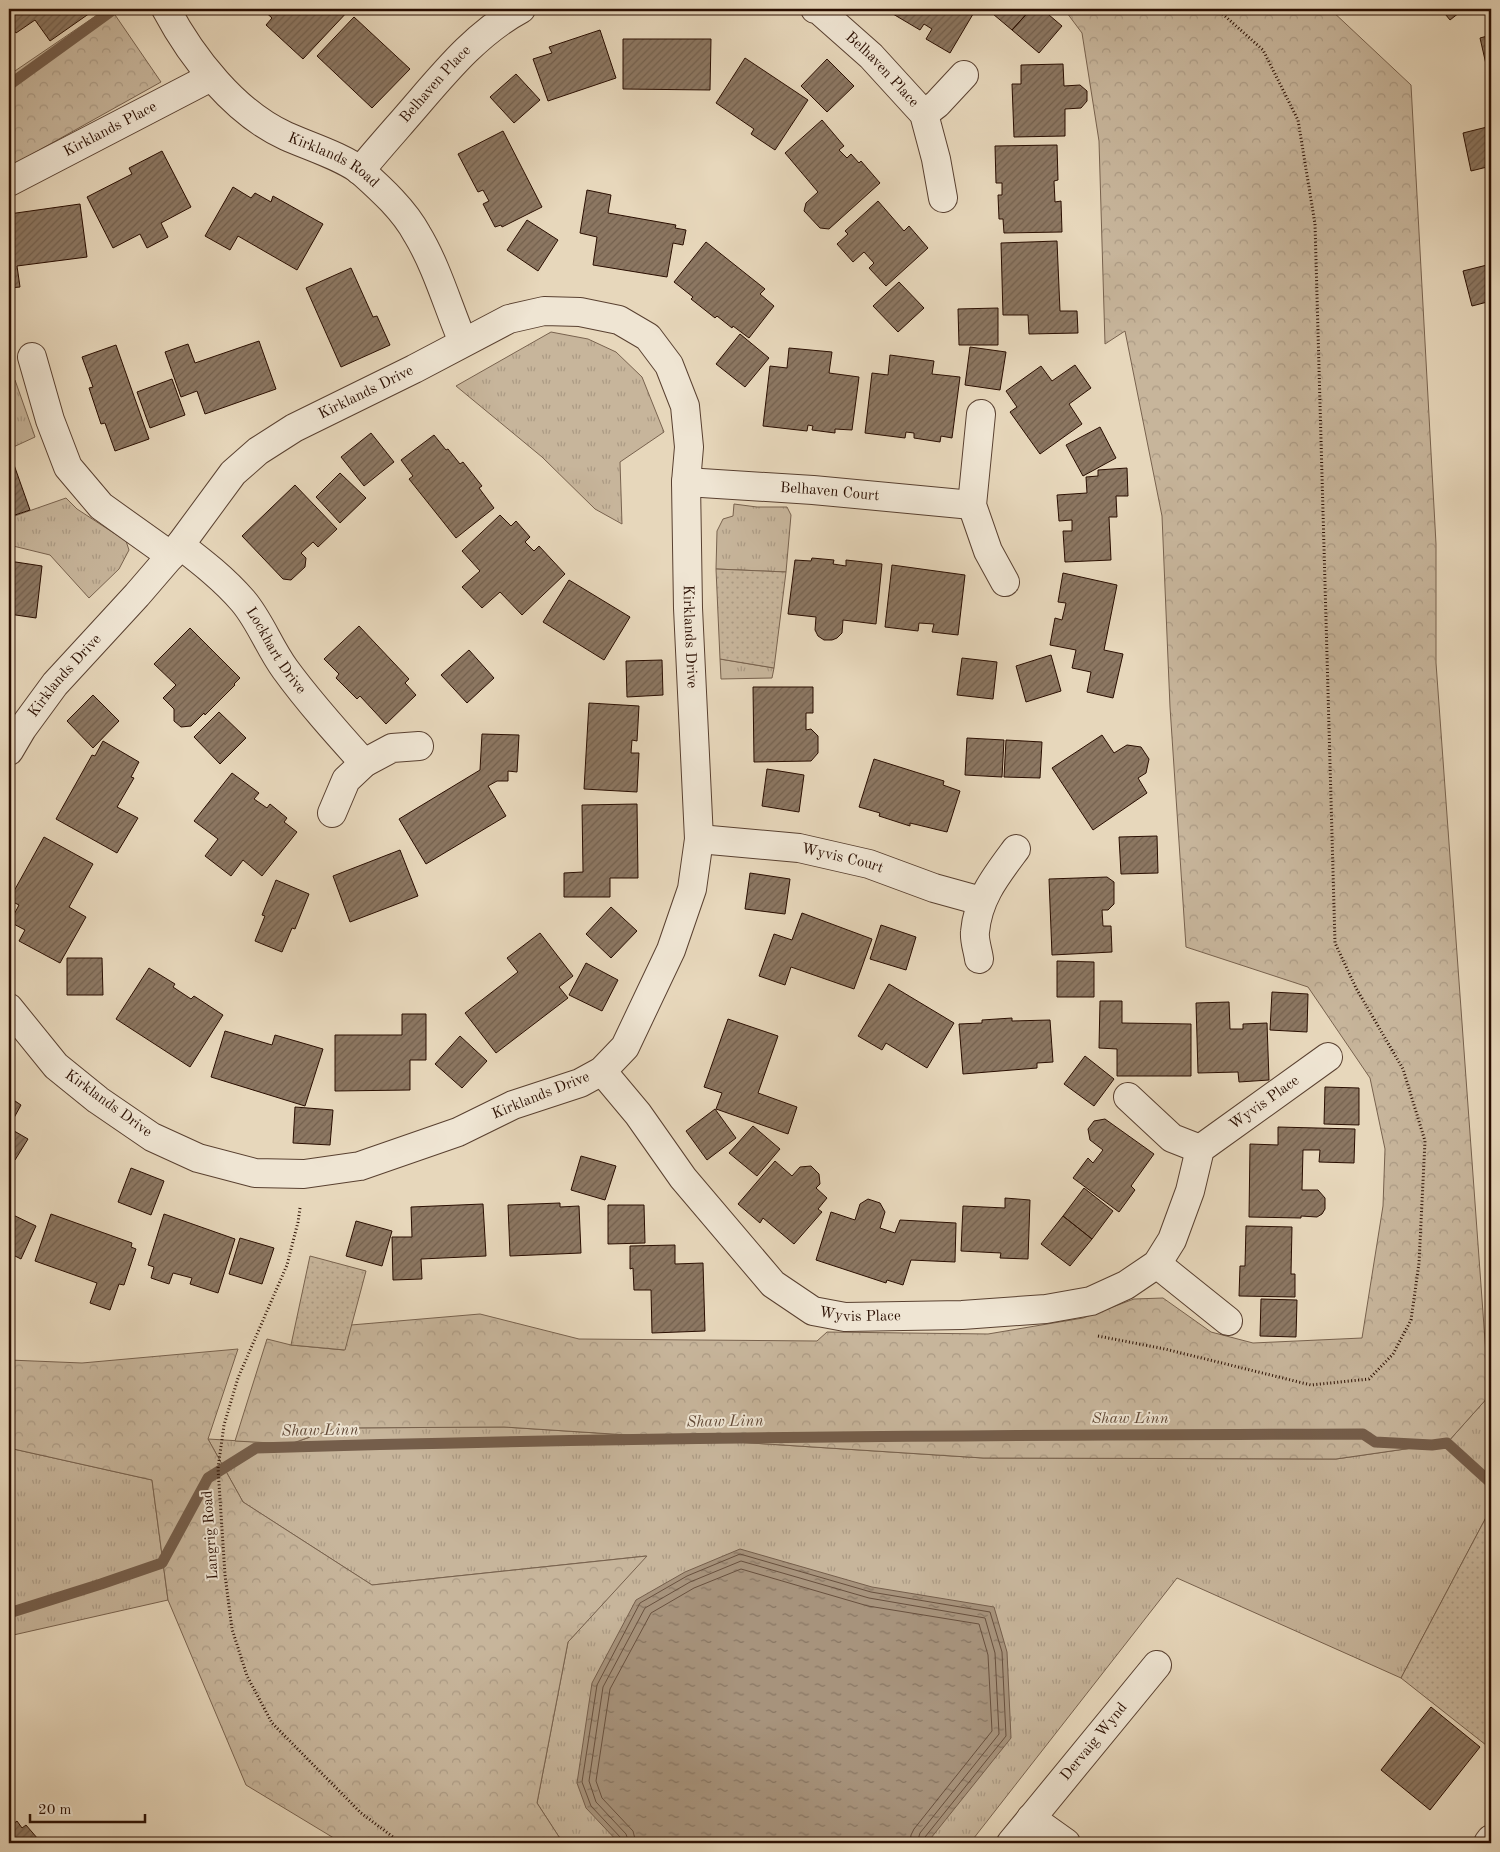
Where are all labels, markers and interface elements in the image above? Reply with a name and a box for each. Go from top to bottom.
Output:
street label: Belhaven Place [842,29,921,110]
street label: Belhaven Place [397,43,474,126]
street label: Kirklands Place [61,99,159,160]
street label: Kirklands Road [286,130,382,191]
street label: Kirklands Drive [316,363,416,422]
street label: Belhaven Court [779,480,880,504]
street label: Kirklands Drive [680,585,699,689]
street label: Lockhart Drive [243,605,309,697]
street label: Kirklands Drive [26,631,104,720]
street label: Wyvis Court [800,841,885,876]
street label: Kirklands Drive [62,1068,154,1141]
street label: Kirklands Drive [490,1070,592,1122]
street label: Wyvis Place [1227,1073,1302,1133]
street label: Wyvis Place [818,1305,901,1325]
water label: Shaw Linn [1091,1411,1169,1427]
water label: Shaw Linn [686,1413,764,1431]
water label: Shaw Linn [281,1422,359,1440]
street label: Langrig Road [200,1490,222,1580]
street label: Dervaig Wynd [1058,1700,1130,1784]
scale bar [30,1792,145,1824]
text: 20 m [38,1803,72,1818]

